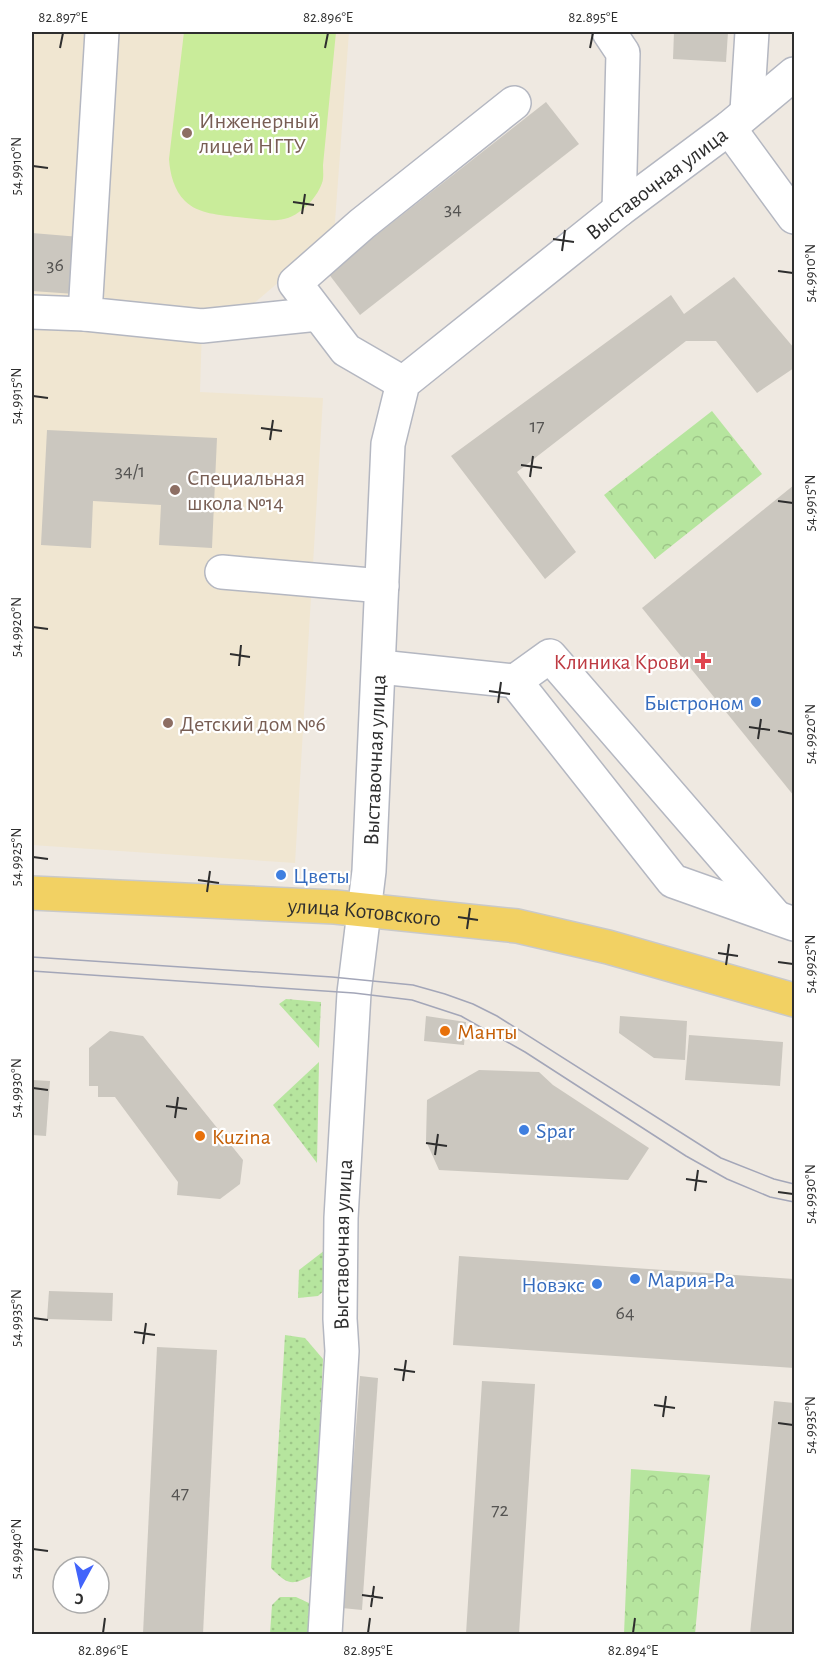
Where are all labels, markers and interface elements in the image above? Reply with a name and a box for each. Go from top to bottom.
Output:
text: 82.897°E [38,10,88,25]
text: 82.896°E [303,10,353,25]
text: 82.895°E [568,10,618,25]
place label: Инженерный лицей НГТУ [199,110,319,157]
street label: Выставочная улица [582,123,732,244]
marker: Инженерный лицей НГТУ [180,126,194,140]
text: 54.9910°N [9,137,24,195]
house number: 34 [444,199,462,219]
text: 54.9910°N [803,244,818,302]
house number: 36 [46,255,64,275]
text: 54.9915°N [9,367,24,425]
house number: 17 [529,416,545,436]
house number: 34/1 [115,461,145,481]
place label: Специальная школа №14 [187,467,305,514]
text: 54.9915°N [803,474,818,532]
marker: Специальная школа №14 [168,483,182,497]
text: 54.9920°N [9,597,24,657]
place label: Клиника Крови [554,651,690,673]
marker: Клиника Крови [694,652,712,670]
street label: Выставочная улица [360,674,390,846]
place label: Быстроном [644,692,744,714]
marker: Быстроном [749,695,763,709]
text: 54.9920°N [803,704,818,764]
place label: Детский дом №6 [180,713,326,735]
marker: Детский дом №6 [161,716,175,730]
text: 54.9925°N [9,828,24,886]
place label: Цветы [293,865,350,887]
marker: Цветы [274,868,288,882]
street label: улица Котовского [286,895,442,930]
text: 54.9925°N [803,935,818,993]
place label: Манты [457,1021,518,1043]
marker: Манты [438,1024,452,1038]
text: 54.9930°N [9,1058,24,1118]
place label: Spar [536,1120,575,1142]
marker: Spar [517,1123,531,1137]
place label: Kuzina [212,1126,271,1148]
marker: Kuzina [193,1129,207,1143]
street label: Выставочная улица [330,1158,356,1331]
text: 54.9930°N [803,1164,818,1224]
place label: Мария-Ра [647,1269,735,1291]
marker: Мария-Ра [628,1272,642,1286]
place label: Новэкс [521,1274,585,1296]
marker: Новэкс [590,1277,604,1291]
text: 54.9935°N [9,1289,24,1347]
house number: 64 [615,1303,635,1323]
text: 54.9935°N [803,1396,818,1454]
house number: 47 [171,1483,189,1503]
house number: 72 [491,1500,509,1520]
text: 54.9940°N [9,1519,24,1579]
north arrow [51,1555,111,1615]
text: С [73,1590,85,1607]
text: 82.896°E [78,1643,128,1658]
text: 82.895°E [343,1643,393,1658]
text: 82.894°E [608,1643,658,1658]

